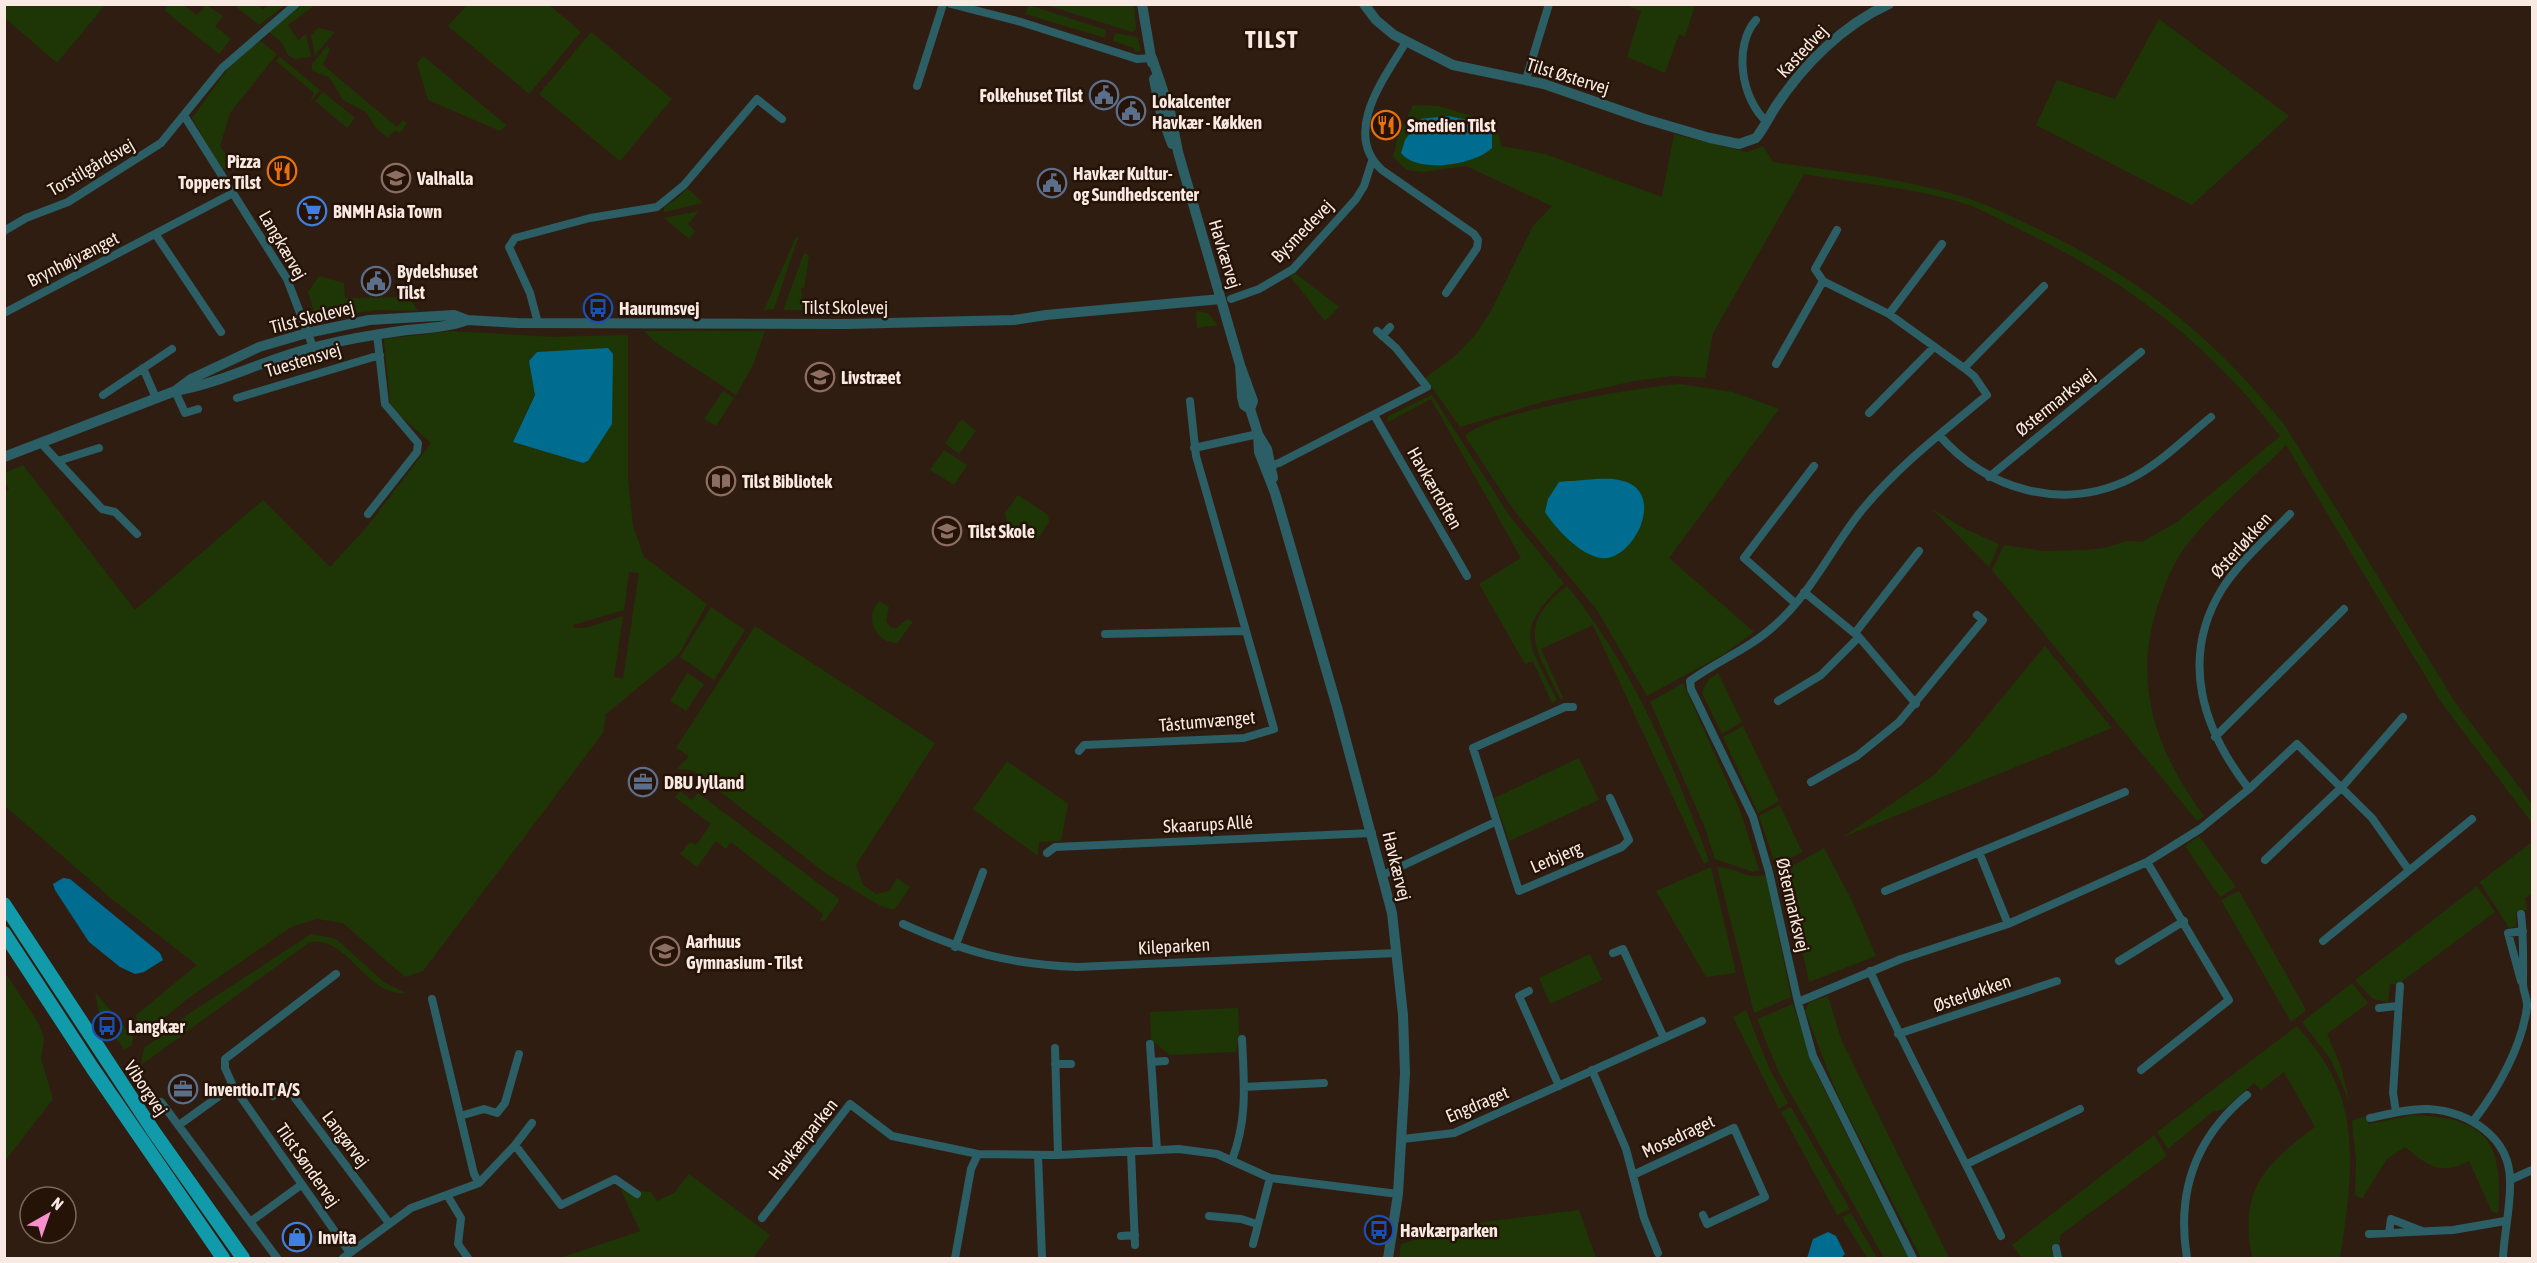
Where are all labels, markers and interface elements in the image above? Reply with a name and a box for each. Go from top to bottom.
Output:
street label: Kastedvej [1772,20,1832,82]
district label: TILST [1245,26,1299,53]
street label: Tilst Østervej [1524,53,1612,99]
public building icon: Folkehuset Tilst [1088,79,1120,111]
place label: Folkehuset Tilst [980,85,1084,106]
place label: Lokalcenter Havkær - Køkken [1152,91,1262,133]
public building icon: Lokalcenter Havkær - Køkken [1115,95,1147,127]
restaurant icon: Smedien Tilst [1370,109,1402,141]
place label: Smedien Tilst [1407,115,1496,136]
street label: Torstilgårdsvej [44,134,138,200]
place label: Pizza Toppers Tilst [178,151,262,193]
restaurant icon: Pizza Toppers Tilst [266,155,298,187]
school or university icon: Valhalla [380,162,412,194]
place label: Havkær Kultur- og Sundhedscenter [1073,163,1200,205]
public building icon: Havkær Kultur- og Sundhedscenter [1036,167,1068,199]
place label: Valhalla [416,168,473,189]
supermarket icon: BNMH Asia Town [296,195,328,227]
street label: Bysmedevej [1267,195,1337,267]
place label: BNMH Asia Town [333,201,442,222]
street label: Langkærvej [255,207,311,283]
street label: Havkærvej [1205,217,1245,291]
street label: Brynhøjvænget [24,227,122,291]
place label: Bydelshuset Tilst [397,261,479,303]
public building icon: Bydelshuset Tilst [360,265,392,297]
bus stop icon: Haurumsvej [582,292,614,324]
street label: Tilst Skolevej [268,296,356,338]
street label: Tilst Skolevej [802,297,888,318]
place label: Haurumsvej [619,298,699,319]
street label: Tuestensvej [263,339,343,381]
school or university icon: Livstræet [804,361,836,393]
street label: Østermarksvej [2011,364,2099,440]
place label: Livstræet [841,367,902,388]
street label: Havkærtoften [1403,443,1467,533]
library icon: Tilst Bibliotek [705,465,737,497]
place label: Tilst Bibliotek [742,471,833,492]
street label: Østerløkken [2206,508,2276,582]
school or university icon: Tilst Skole [931,515,963,547]
place label: Tilst Skole [968,521,1035,542]
street label: Tåstumvænget [1158,706,1256,736]
office icon: DBU Jylland [627,766,659,798]
place label: DBU Jylland [664,772,744,793]
street label: Skaarups Allé [1163,811,1253,837]
street label: Havkærvej [1378,829,1416,903]
street label: Lerbjerg [1527,837,1585,877]
street label: Østermarksvej [1772,856,1814,954]
place label: Aarhuus Gymnasium - Tilst [685,931,803,973]
street label: Kileparken [1137,934,1211,958]
school or university icon: Aarhuus Gymnasium - Tilst [649,935,681,967]
street label: Østerløkken [1930,970,2014,1016]
bus stop icon: Langkær [91,1010,123,1042]
place label: Langkær [128,1016,185,1037]
street label: Viborgvej [120,1056,172,1120]
office icon: Inventio.IT A/S [167,1073,199,1105]
place label: Inventio.IT A/S [204,1079,300,1100]
street label: Engdraget [1442,1081,1512,1127]
street label: Havkærparken [764,1094,842,1184]
street label: Langørvej [318,1107,374,1171]
street label: Mosedraget [1638,1110,1718,1162]
street label: Tilst Søndervej [272,1119,344,1211]
north arrow [18,1185,78,1245]
text: N [48,1194,67,1213]
bus stop icon: Havkærparken [1363,1214,1395,1246]
place label: Havkærparken [1400,1220,1498,1241]
shop icon: Invita [281,1221,313,1253]
place label: Invita [318,1227,356,1248]

